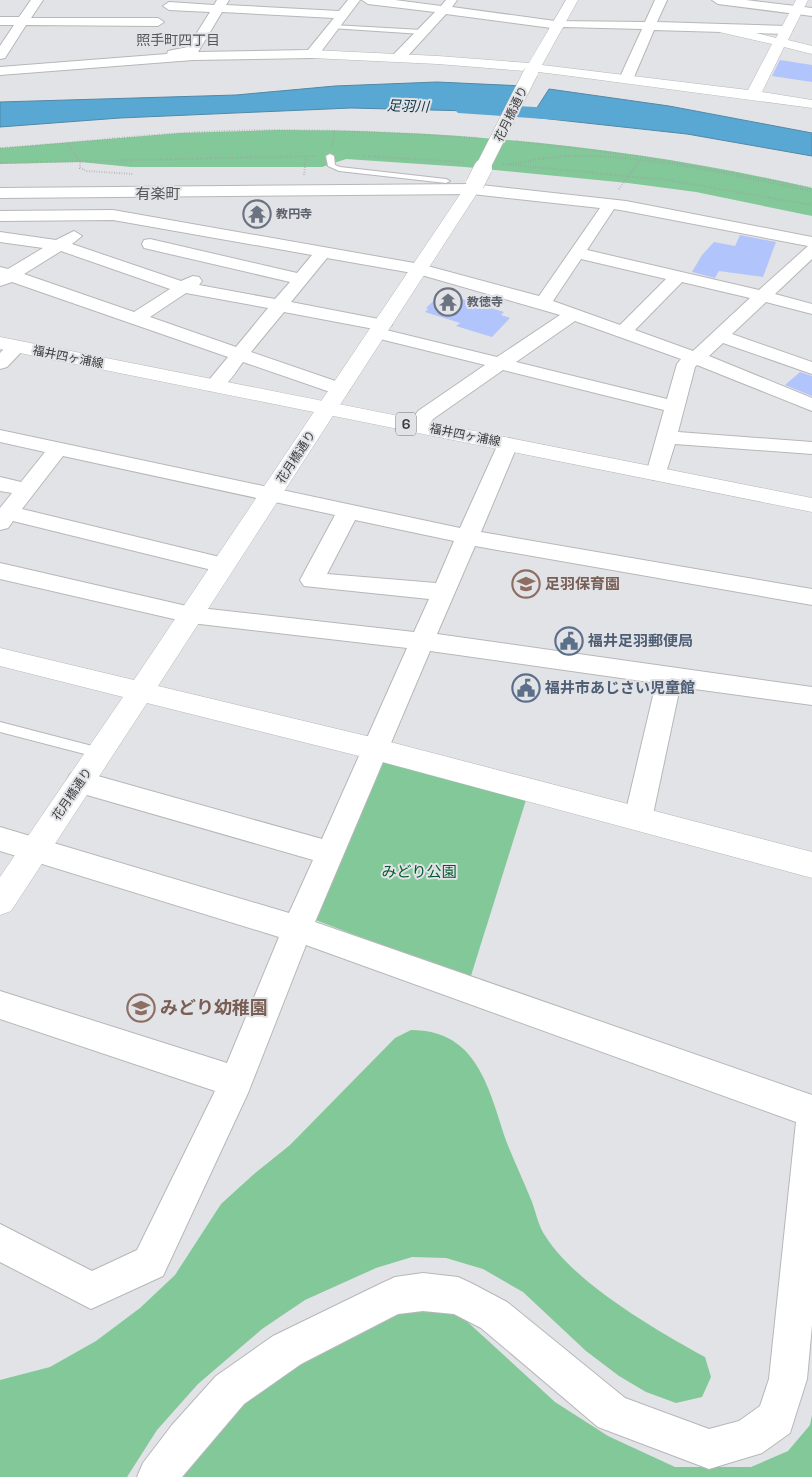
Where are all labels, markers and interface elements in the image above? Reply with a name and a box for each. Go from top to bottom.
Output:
district label: 照手町四丁目 [136,31,220,49]
street label: 花月橋通り [491,84,531,144]
water label: 足羽川 [387,96,431,116]
district label: 有楽町 [135,184,181,203]
temple icon: 教円寺 [242,199,272,229]
place label: 教円寺 [276,206,312,222]
temple icon: 教徳寺 [433,287,463,317]
place label: 教徳寺 [467,294,503,310]
street label: 福井四ヶ浦線 [31,342,105,372]
road number: 6 [396,412,416,436]
street label: 福井四ヶ浦線 [428,420,502,450]
street label: 花月橋通り [273,427,319,487]
school or university icon: 足羽保育園 [511,569,541,599]
place label: 足羽保育園 [545,574,620,593]
public building icon: 福井足羽郵便局 [554,626,584,656]
place label: 福井足羽郵便局 [587,631,693,650]
public building icon: 福井市あじさい児童館 [511,673,541,703]
place label: 福井市あじさい児童館 [544,678,695,697]
street label: 花月橋通り [49,765,95,823]
park label: みどり公園 [381,862,457,881]
school or university icon: みどり幼稚園 [126,993,156,1023]
place label: みどり幼稚園 [160,996,268,1019]

